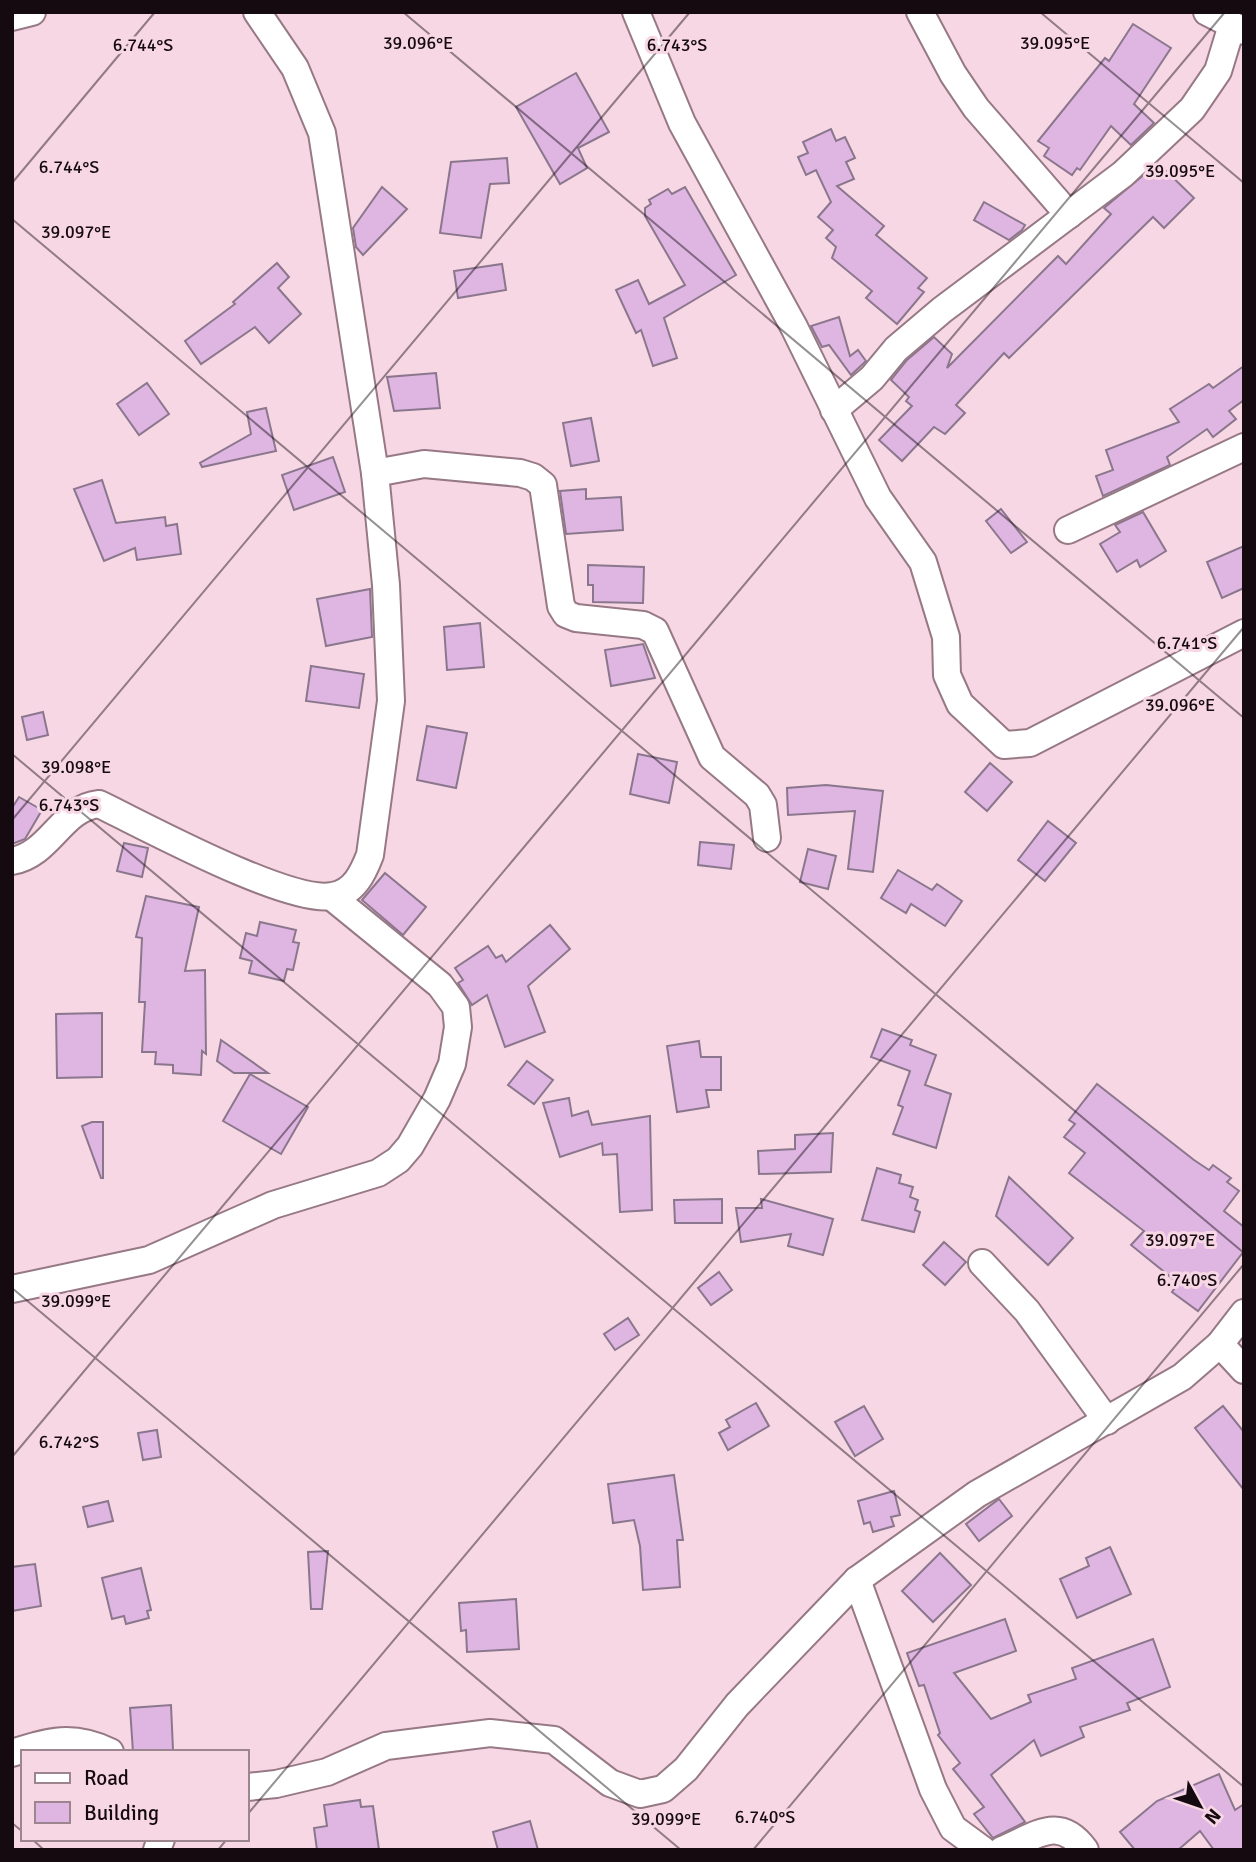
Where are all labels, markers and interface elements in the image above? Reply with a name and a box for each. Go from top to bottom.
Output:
text: 39.096°E [383,32,453,54]
text: 39.095°E [1020,32,1090,54]
text: 6.744°S [113,34,173,56]
text: 6.743°S [647,34,707,56]
text: 6.744°S [39,156,99,178]
text: 39.095°E [1145,160,1215,182]
text: 39.097°E [41,221,111,243]
text: 6.741°S [1157,632,1217,654]
text: 39.096°E [1145,694,1215,716]
text: 39.098°E [41,756,111,778]
text: 6.743°S [39,794,99,816]
text: 39.097°E [1145,1229,1215,1251]
text: 6.740°S [1157,1269,1217,1291]
text: 39.099°E [41,1290,111,1312]
text: 6.742°S [39,1431,99,1453]
legend [21,1750,248,1841]
text: Road [84,1765,129,1791]
north arrow [1165,1771,1235,1841]
text: Building [84,1800,159,1826]
text: N [1199,1804,1226,1829]
text: 6.740°S [735,1806,795,1828]
text: 39.099°E [631,1808,701,1830]

